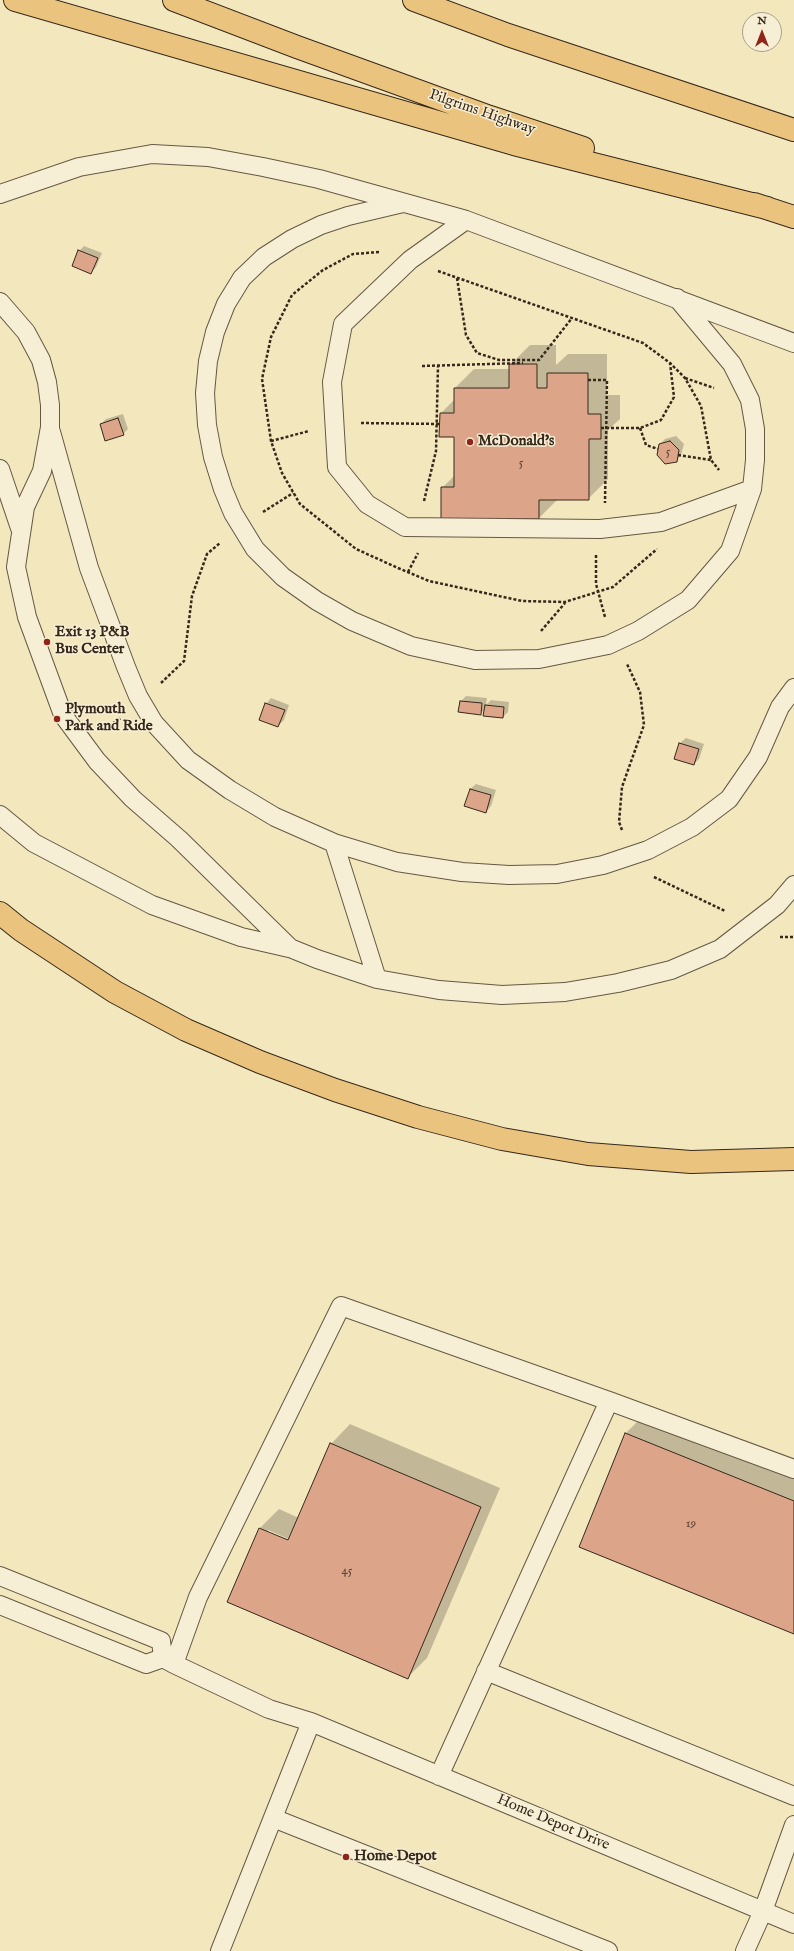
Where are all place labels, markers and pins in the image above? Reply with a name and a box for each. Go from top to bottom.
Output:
place label: McDonald's [478,433,554,451]
marker: McDonald's [465,437,475,447]
place label: Exit 13 P&B Bus Center [55,624,129,659]
marker: Exit 13 P&B Bus Center [42,637,52,647]
place label: Plymouth Park and Ride [65,701,153,736]
marker: Plymouth Park and Ride [52,714,62,724]
place label: Home Depot [354,1848,437,1866]
marker: Home Depot [341,1852,351,1862]

